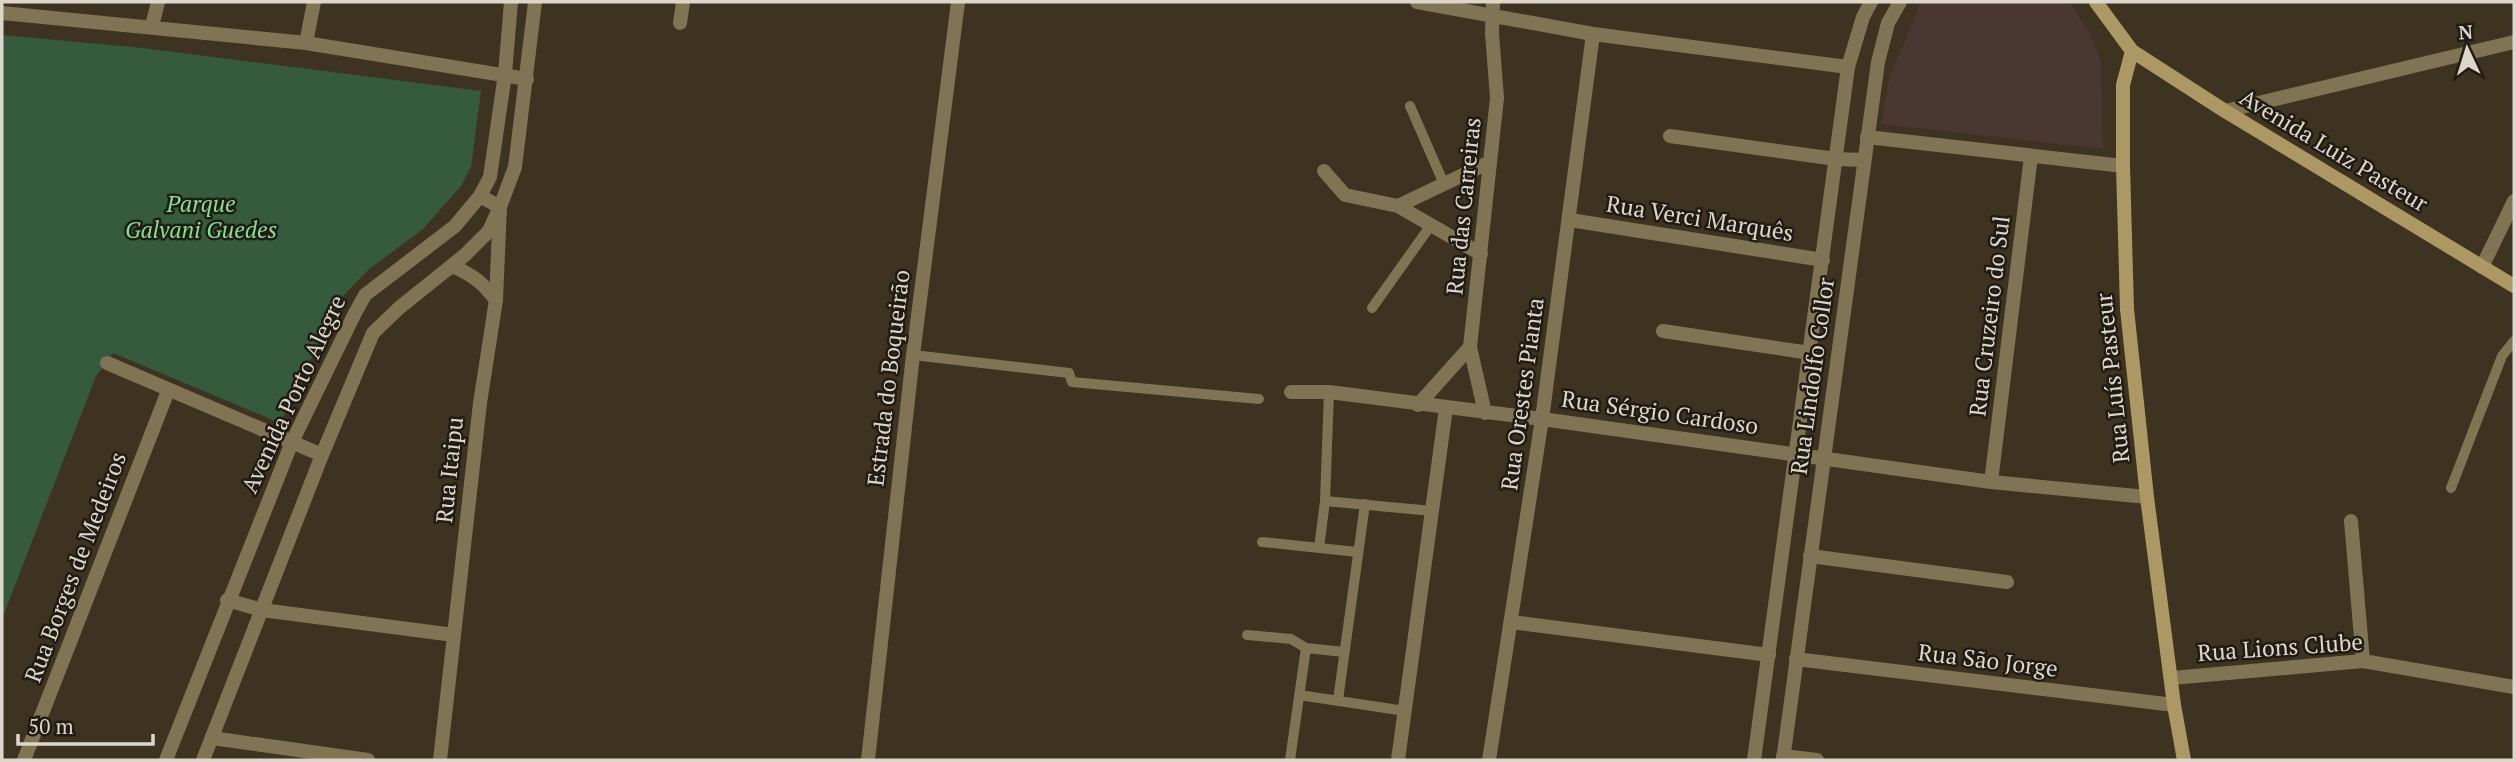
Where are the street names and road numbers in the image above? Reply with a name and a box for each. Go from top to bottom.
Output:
street label: Avenida Luiz Pasteur [2234,82,2434,219]
street label: Rua das Carreiras [1438,116,1488,296]
street label: Rua Verci Marquês [1604,188,1796,248]
street label: Rua Cruzeiro do Sul [1961,214,2017,418]
street label: Estrada do Boqueirão [859,268,917,488]
street label: Rua Lindolfo Collor [1783,275,1841,477]
street label: Avenida Porto Alegre [233,290,353,498]
street label: Rua Luís Pasteur [2088,291,2136,465]
street label: Rua Orestes Pianta [1493,295,1551,492]
street label: Rua Sérgio Cardoso [1560,383,1760,441]
street label: Rua Itaipu [428,415,470,525]
street label: Rua Borges de Medeiros [17,447,133,687]
street label: Rua Lions Clube [2196,626,2364,668]
street label: Rua São Jorge [1916,636,2060,684]

